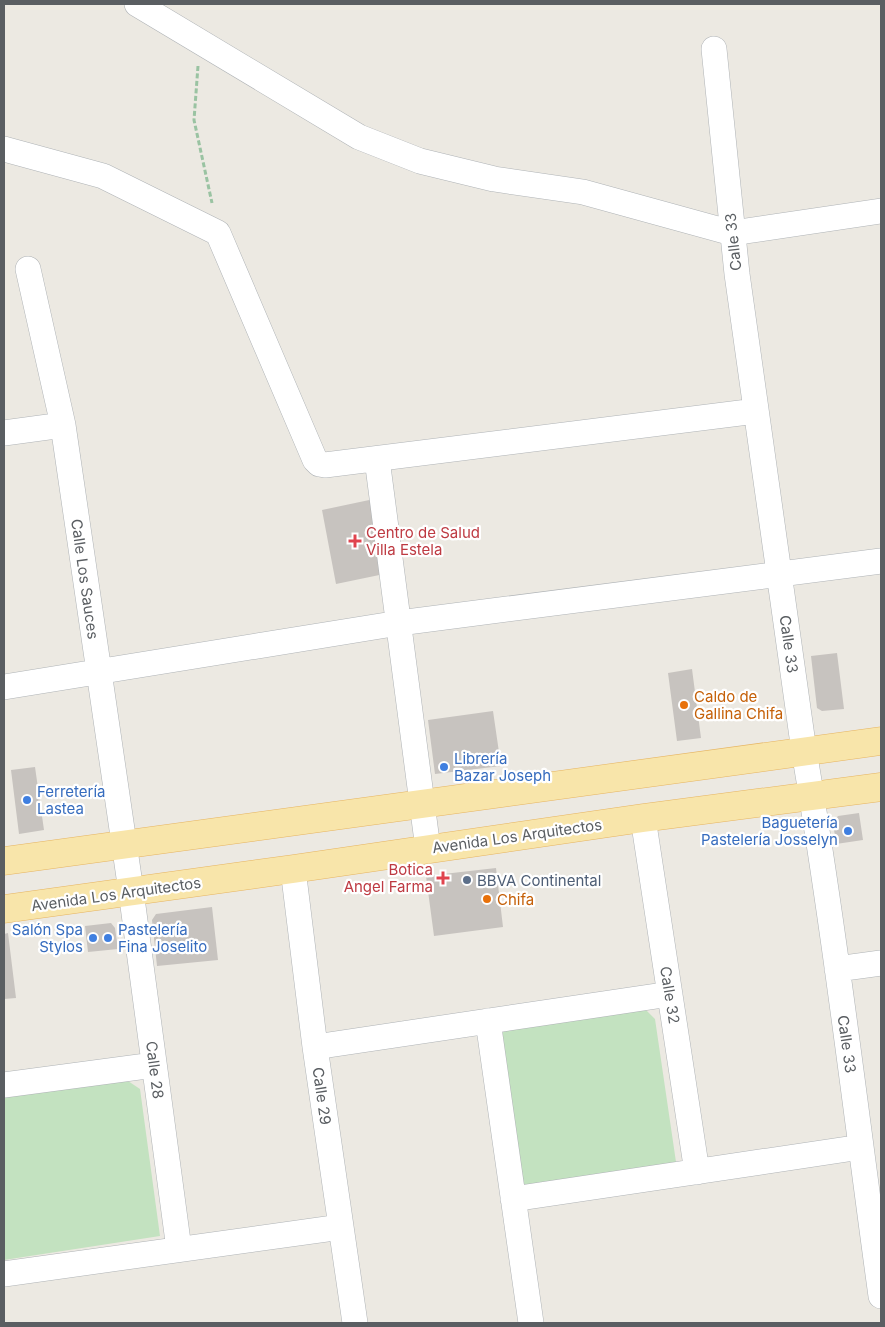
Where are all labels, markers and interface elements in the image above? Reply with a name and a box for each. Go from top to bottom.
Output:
street label: Calle 33 [721,212,745,272]
street label: Calle Los Sauces [67,518,103,640]
place label: Centro de Salud Villa Estela [366,523,480,559]
marker: Centro de Salud Villa Estela [348,534,362,548]
street label: Calle 33 [776,614,802,674]
place label: Caldo de Gallina Chifa [694,687,783,723]
marker: Caldo de Gallina Chifa [678,699,690,711]
place label: Librería Bazar Joseph [454,749,551,785]
marker: Librería Bazar Joseph [438,761,450,773]
place label: Ferretería Lastea [37,782,105,818]
marker: Ferretería Lastea [21,794,33,806]
place label: Baguetería Pastelería Josselyn [701,813,838,849]
street label: Avenida Los Arquitectos [431,815,603,857]
marker: Baguetería Pastelería Josselyn [842,825,854,837]
place label: Botica Angel Farma [344,860,433,896]
place label: BBVA Continental [477,871,601,890]
marker: Botica Angel Farma [437,872,449,884]
street label: Avenida Los Arquitectos [30,873,202,915]
marker: BBVA Continental [461,874,473,886]
place label: Chifa [497,890,534,909]
marker: Chifa [481,893,493,905]
place label: Salón Spa Stylos [12,920,83,956]
place label: Pastelería Fina Joselito [118,920,207,956]
marker: Salón Spa Stylos [87,932,99,944]
marker: Pastelería Fina Joselito [102,932,114,944]
street label: Calle 32 [656,965,684,1025]
street label: Calle 33 [834,1014,860,1074]
street label: Calle 28 [142,1040,168,1100]
street label: Calle 29 [309,1066,335,1126]

